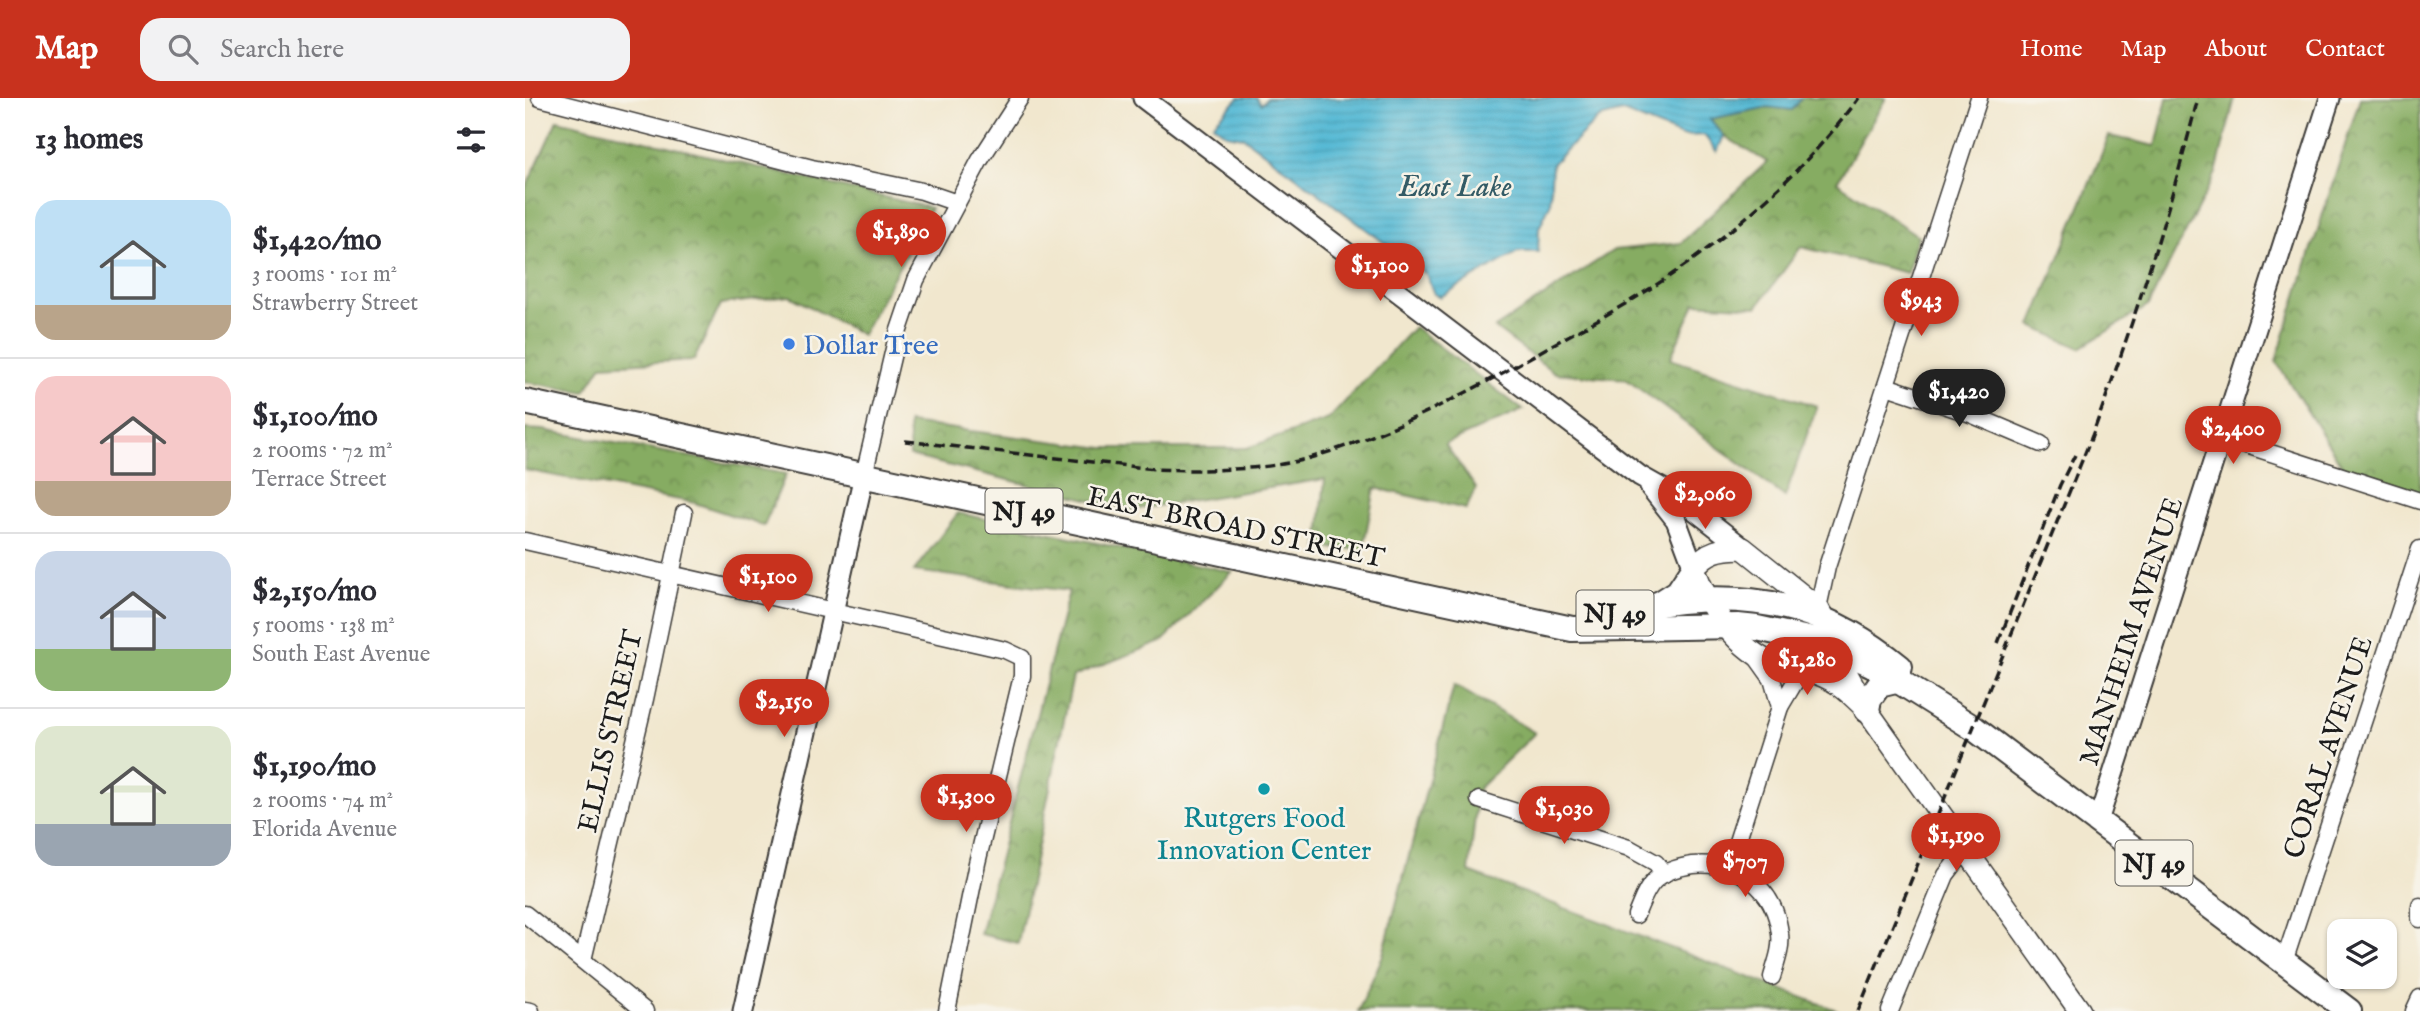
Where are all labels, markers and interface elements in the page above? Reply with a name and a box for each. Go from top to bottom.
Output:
search box [140,18,630,81]
text: Map [35,28,98,70]
icon: search [164,30,202,68]
text: Search here [220,33,344,66]
text: Home [2020,34,2083,65]
text: Map [2121,34,2167,65]
text: About [2205,34,2267,65]
text: Contact [2305,34,2385,65]
text: 13 homes [35,121,143,159]
icon: filters [452,121,490,159]
water label: East Lake [1397,169,1512,207]
pin: $1,890 [844,209,958,269]
text: $1,890 [872,217,930,246]
text: $1,420/mo [252,222,381,260]
icon: home [91,228,175,312]
pin: $1,100 [1323,244,1437,303]
text: $1,100 [1351,251,1409,280]
text: 3 rooms · 101 m² [252,260,397,289]
pin: $943 [1880,278,1962,338]
text: $943 [1900,286,1942,315]
text: Strawberry Street [252,289,418,318]
place label: Dollar Tree [803,329,939,364]
marker: Dollar Tree [781,336,797,352]
pin: $1,420 [1902,370,2016,429]
text: $1,420 [1928,377,1990,406]
text: $1,100/mo [252,398,378,436]
icon: home [91,404,175,488]
pin: $2,400 [2176,406,2290,466]
text: $2,400 [2201,414,2265,443]
text: 2 rooms · 72 m² [252,436,393,465]
text: Terrace Street [252,465,387,494]
pin: $2,060 [1648,472,1762,531]
text: $2,060 [1674,479,1736,508]
street label: EAST BROAD STREET [1083,480,1388,577]
road number: NJ 49 [986,488,1063,534]
street label: MANHEIM AVENUE [2072,493,2192,770]
pin: $1,100 [711,554,825,614]
text: $1,100 [739,562,797,591]
text: $2,150/mo [252,573,377,611]
icon: home [91,579,175,663]
road number: NJ 49 [1577,590,1653,636]
text: 5 rooms · 138 m² [252,611,395,640]
street label: ELLIS STREET [571,626,652,836]
street label: CORAL AVENUE [2277,632,2382,863]
pin: $1,280 [1750,638,1864,697]
text: South East Avenue [252,640,430,669]
text: $1,280 [1778,645,1836,674]
pin: $2,150 [727,680,841,739]
text: $2,150 [755,687,813,716]
text: $1,190/mo [252,748,376,786]
icon: home [91,754,175,838]
pin: $1,300 [909,774,1023,834]
marker: Rutgers Food Innovation Center [1256,781,1272,797]
text: $1,300 [937,782,995,811]
text: 2 rooms · 74 m² [252,786,393,815]
pin: $1,030 [1507,786,1621,846]
text: $1,030 [1535,794,1593,823]
place label: Rutgers Food Innovation Center [1157,802,1371,869]
pin: $1,190 [1899,814,2013,873]
text: Florida Avenue [252,815,397,844]
text: $1,190 [1927,821,1985,850]
pin: $707 [1704,840,1786,899]
road number: NJ 49 [2115,841,2193,886]
text: $707 [1722,847,1768,876]
map controls [2327,919,2397,989]
button: layers [2327,919,2397,989]

